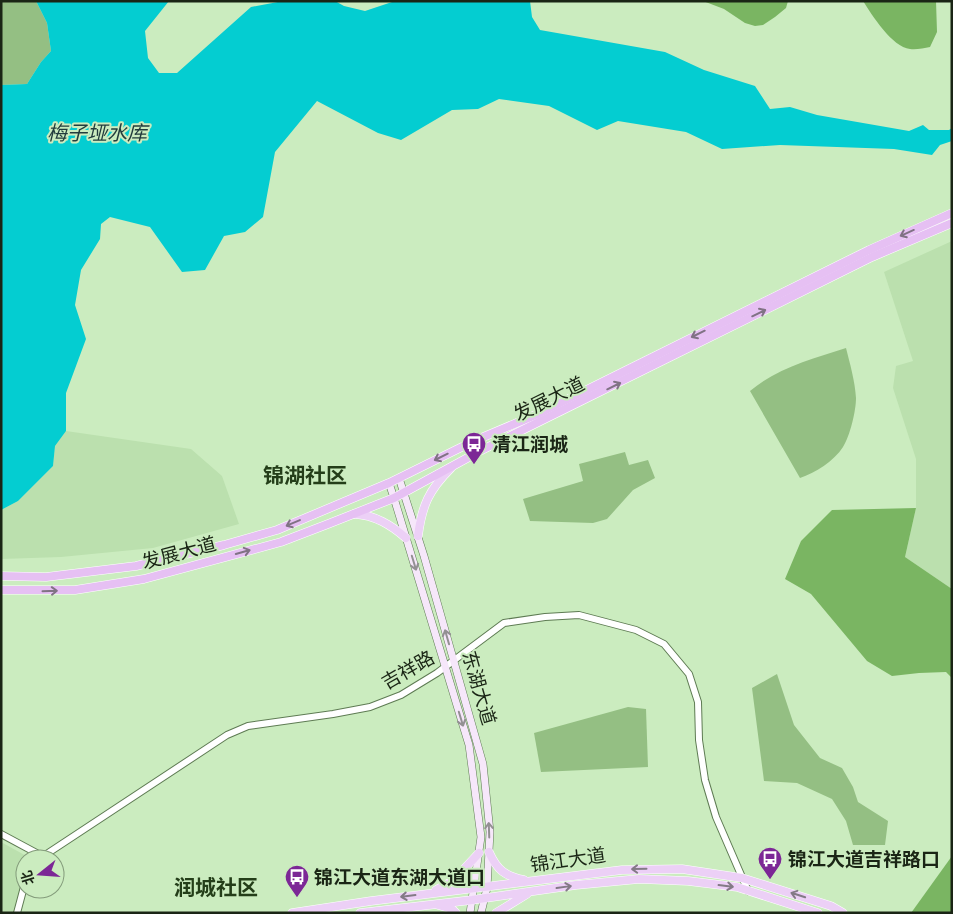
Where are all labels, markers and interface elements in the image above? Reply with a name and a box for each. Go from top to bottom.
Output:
water label: 梅子垭水库 [47,121,150,145]
one-way arrow [900,228,915,238]
one-way arrow [752,308,767,318]
one-way arrow [691,330,706,339]
street label: 发展大道 [510,372,588,426]
one-way arrow [606,380,621,390]
bus stop icon: 清江润城 [461,431,487,465]
place label: 清江润城 [492,433,568,456]
one-way arrow [434,453,449,462]
district label: 锦湖社区 [263,463,347,488]
one-way arrow [286,519,301,528]
street label: 发展大道 [139,532,219,574]
one-way arrow [235,547,251,557]
one-way arrow [409,555,419,571]
one-way arrow [42,586,58,595]
one-way arrow [442,630,452,646]
street label: 吉祥路 [378,646,438,694]
street label: 东湖大道 [457,648,501,728]
one-way arrow [456,710,466,726]
one-way arrow [484,822,494,838]
street label: 锦江大道 [529,843,607,877]
bus stop icon: 锦江大道吉祥路口 [757,846,783,880]
place label: 锦江大道吉祥路口 [788,848,940,871]
north arrow [15,849,65,899]
bus stop icon: 锦江大道东湖大道口 [284,864,310,898]
one-way arrow [631,864,647,874]
place label: 锦江大道东湖大道口 [314,866,485,889]
text: 北 [18,868,38,887]
district label: 润城社区 [174,875,258,900]
one-way arrow [718,881,734,891]
one-way arrow [556,882,572,892]
one-way arrow [790,890,806,900]
one-way arrow [400,891,416,901]

